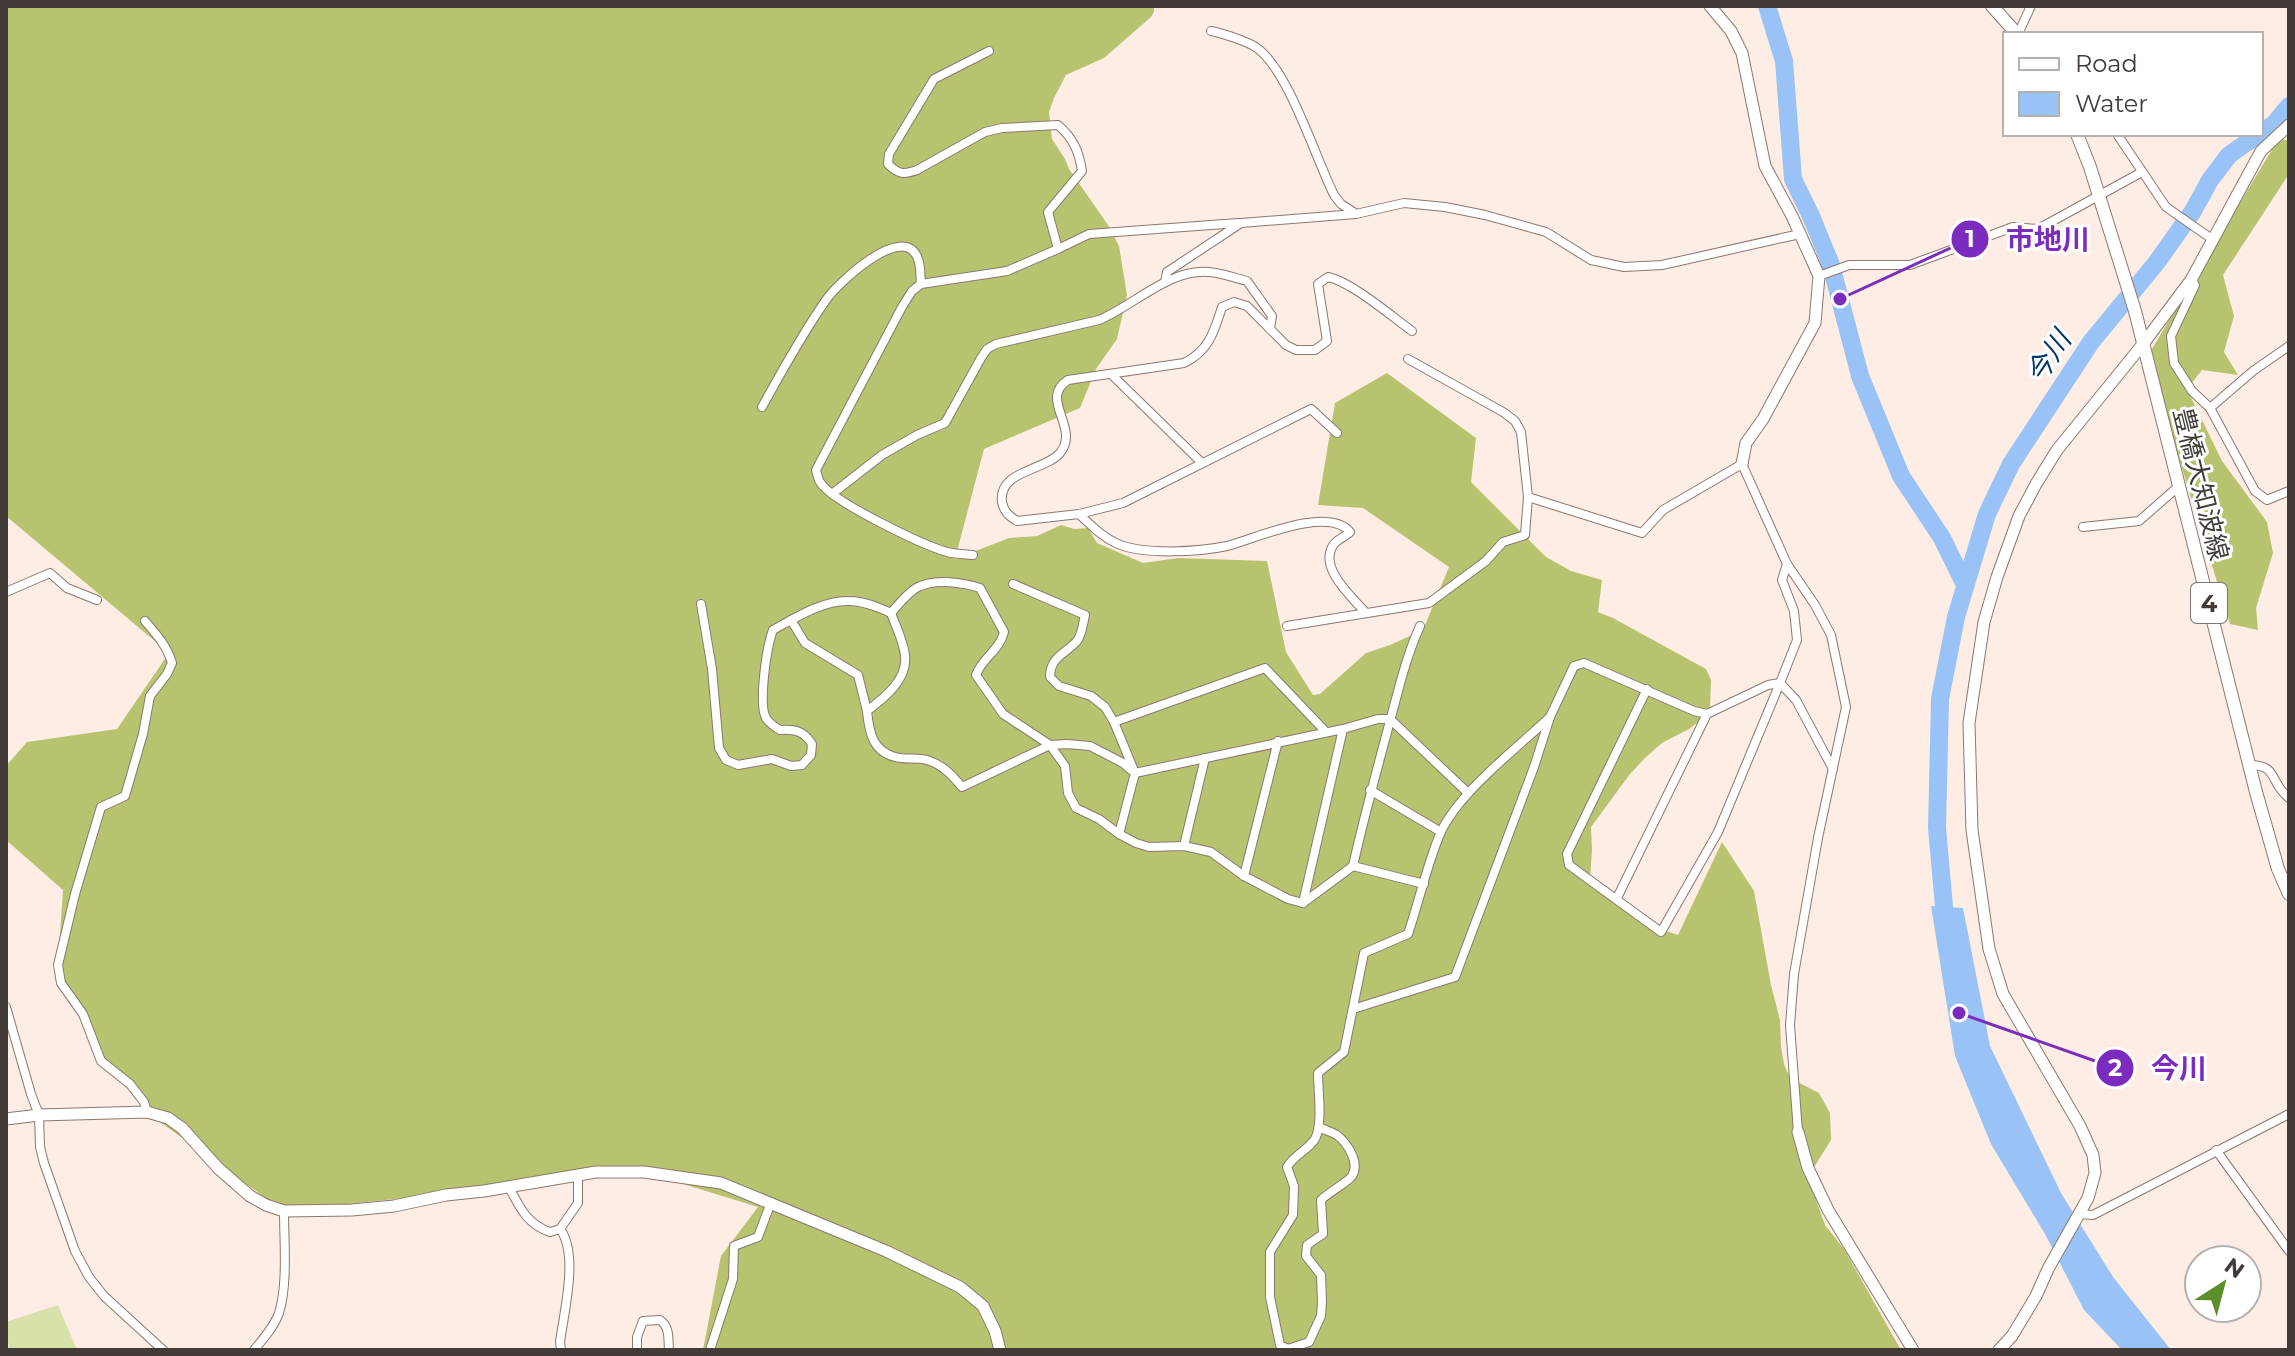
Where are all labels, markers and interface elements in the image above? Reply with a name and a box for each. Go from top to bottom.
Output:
legend [2003,32,2263,136]
text: Road [2075,49,2138,78]
text: Water [2075,89,2148,118]
callout: 市地川 [1950,213,2106,265]
text: 市地川 [2006,222,2090,256]
text: 1 [1965,224,1975,253]
water label: 今川 [2018,322,2079,390]
street label: 豊橋大知波線 [2167,404,2235,564]
road number: 4 [2191,583,2227,623]
callout: 今川 [2095,1042,2223,1094]
text: 今川 [2151,1051,2207,1085]
text: 2 [2108,1053,2122,1082]
north arrow [2183,1244,2263,1324]
text: N [2219,1252,2250,1284]

